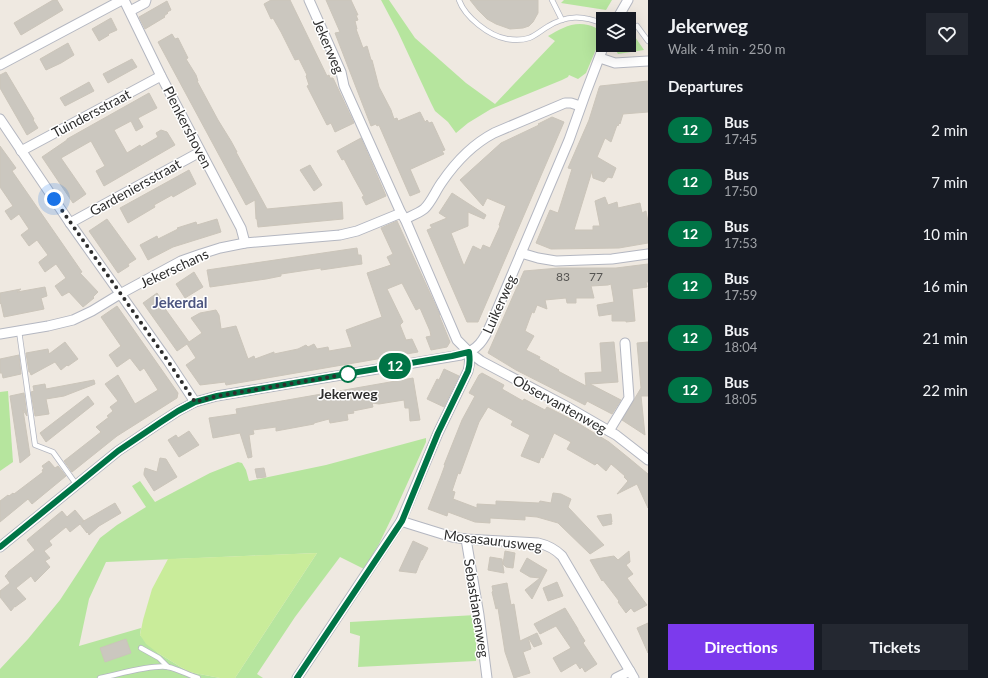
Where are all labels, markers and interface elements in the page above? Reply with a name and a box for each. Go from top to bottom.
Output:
map controls [596,12,636,52]
button: layers [596,12,636,52]
button: heart [926,13,968,55]
text: Jekerweg [668,14,748,37]
street label: Jekerweg [310,16,348,76]
text: Walk · 4 min · 250 m [668,41,786,57]
text: Departures [668,77,743,95]
street label: Plenkershoven [160,83,216,171]
street label: Tuindersstraat [49,85,133,141]
text: Bus [724,113,749,131]
text: 12 [682,121,698,138]
text: 2 min [931,121,968,139]
text: 17:45 [724,131,757,147]
street label: Gardeniersstraat [86,155,184,219]
text: Bus [724,165,749,183]
text: 12 [682,173,698,190]
text: 7 min [931,173,968,191]
text: 17:50 [724,183,757,199]
your location [44,189,64,209]
text: Bus [724,217,749,235]
text: 12 [682,225,698,242]
text: 10 min [922,225,968,243]
text: 17:53 [724,235,757,251]
street label: Jekerschans [137,245,211,291]
house number: 83 [556,269,570,284]
house number: 77 [589,269,603,284]
text: Bus [724,269,749,287]
street label: Luikerweg [478,272,520,336]
text: 12 [682,277,698,294]
text: 16 min [922,277,968,295]
text: 17:59 [724,287,757,303]
district label: Jekerdal [152,293,208,311]
text: Bus [724,321,749,339]
text: 12 [682,329,698,346]
text: 21 min [922,329,968,347]
text: 18:04 [724,339,757,355]
line badge: 12 [377,353,413,379]
text: 12 [387,357,403,374]
marker: Jekerweg [339,365,357,383]
street label: Observantenweg [510,371,610,437]
text: Bus [724,373,749,391]
text: 12 [682,381,698,398]
text: 22 min [922,381,968,399]
place label: Jekerweg [318,385,378,402]
text: 18:05 [724,391,757,407]
street label: Mosasaurusweg [443,526,543,554]
street label: Sebastianenweg [461,557,493,659]
button: Directions [668,624,814,670]
button: Tickets [822,624,968,670]

